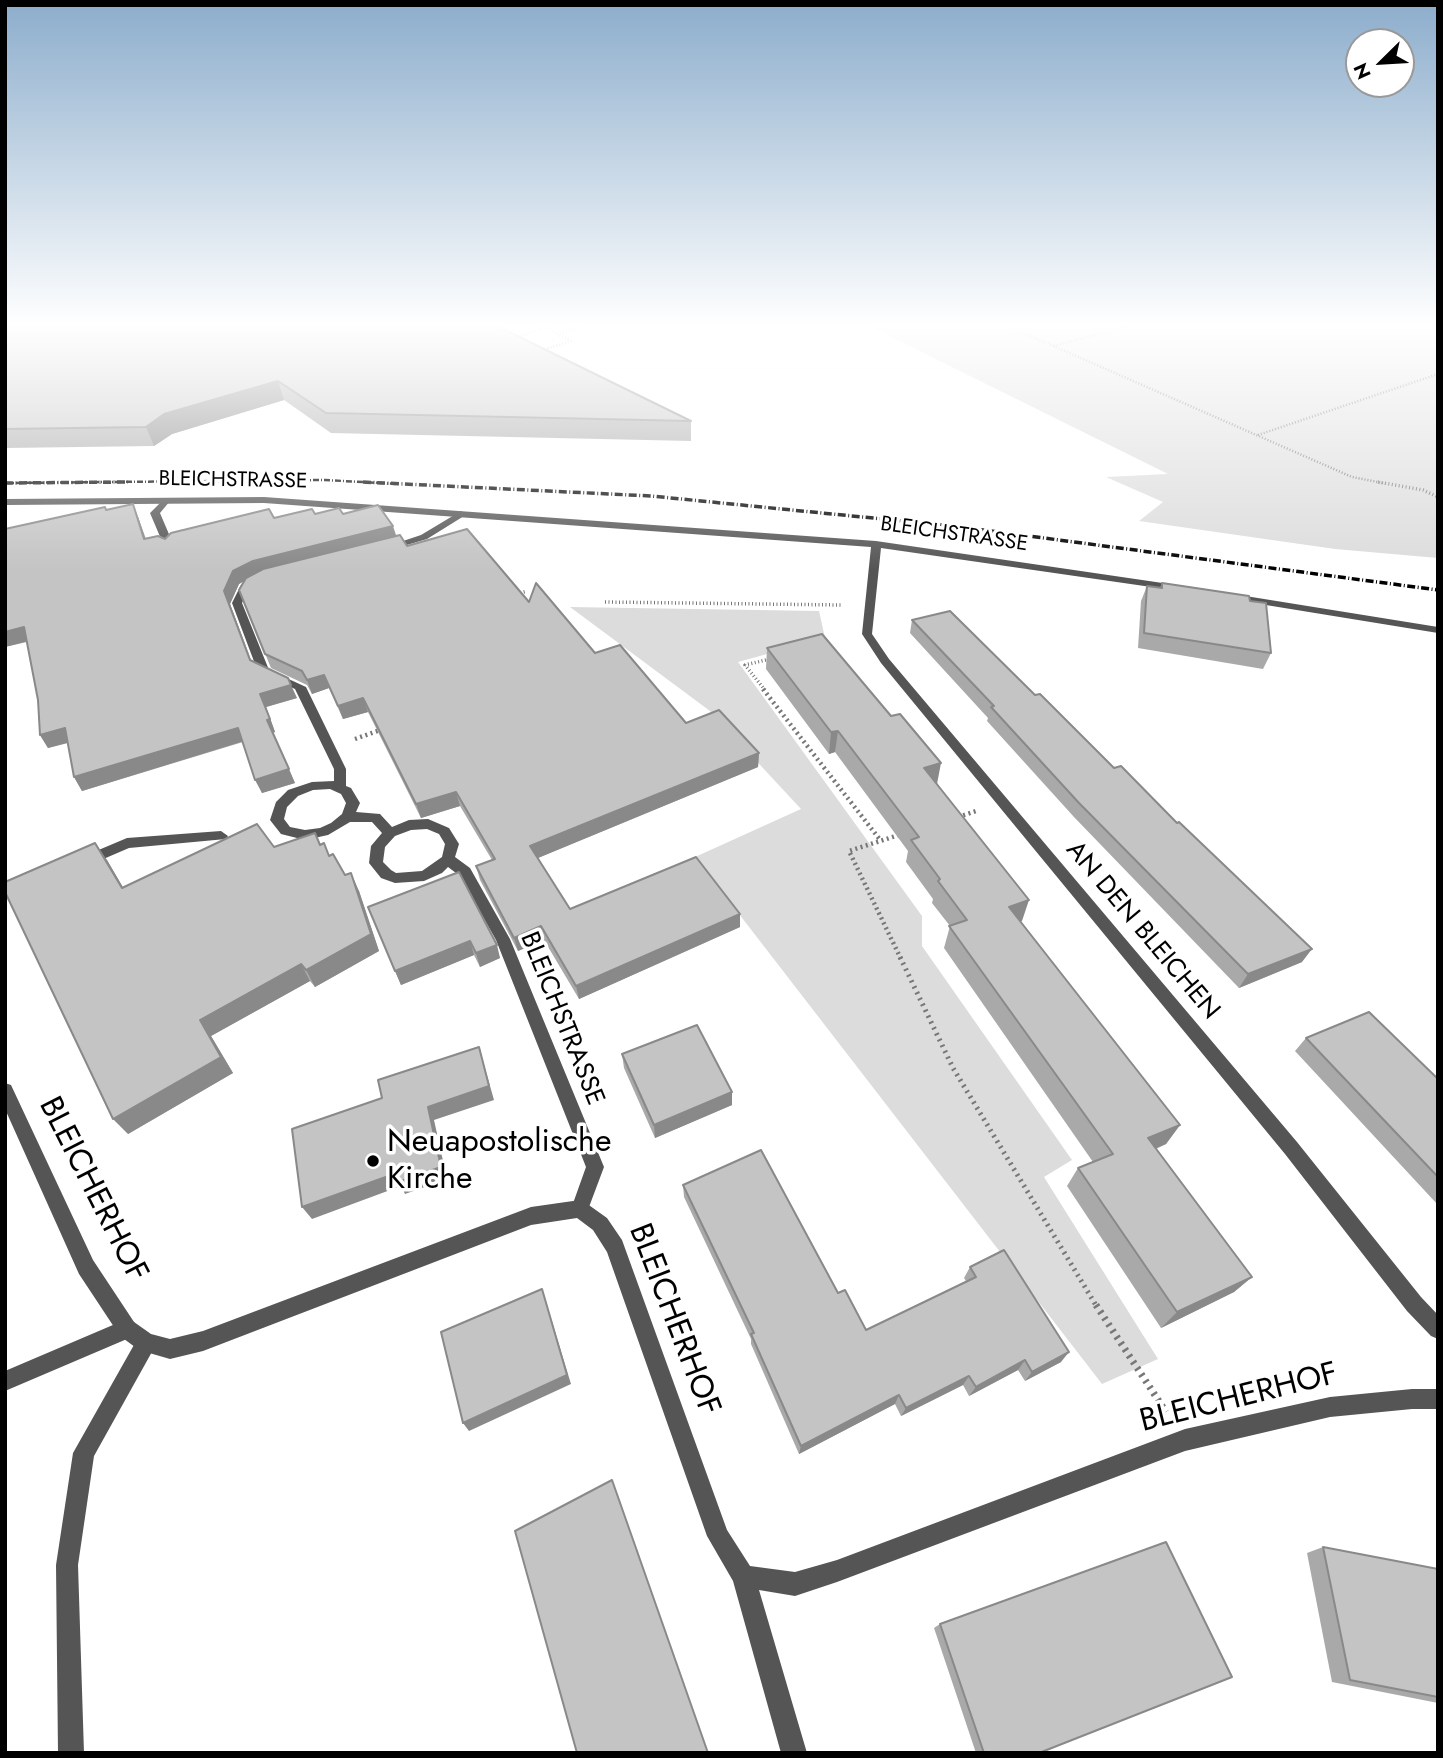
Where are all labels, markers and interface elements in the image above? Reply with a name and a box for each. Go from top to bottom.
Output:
north arrow [1345,28,1415,98]
text: N [1347,59,1378,83]
street label: BLEICHSTRASSE [158,467,308,495]
street label: BLEICHSTRASSE [879,512,1029,558]
street label: AN DEN BLEICHEN [1058,836,1226,1026]
street label: BLEICHSTRASSE [512,928,610,1110]
street label: BLEICHERHOF [29,1091,155,1289]
place label: Neuapostolische Kirche [387,1124,611,1199]
marker: Neuapostolische Kirche [365,1153,381,1169]
street label: BLEICHERHOF [619,1219,727,1421]
street label: BLEICHERHOF [1136,1356,1342,1442]

